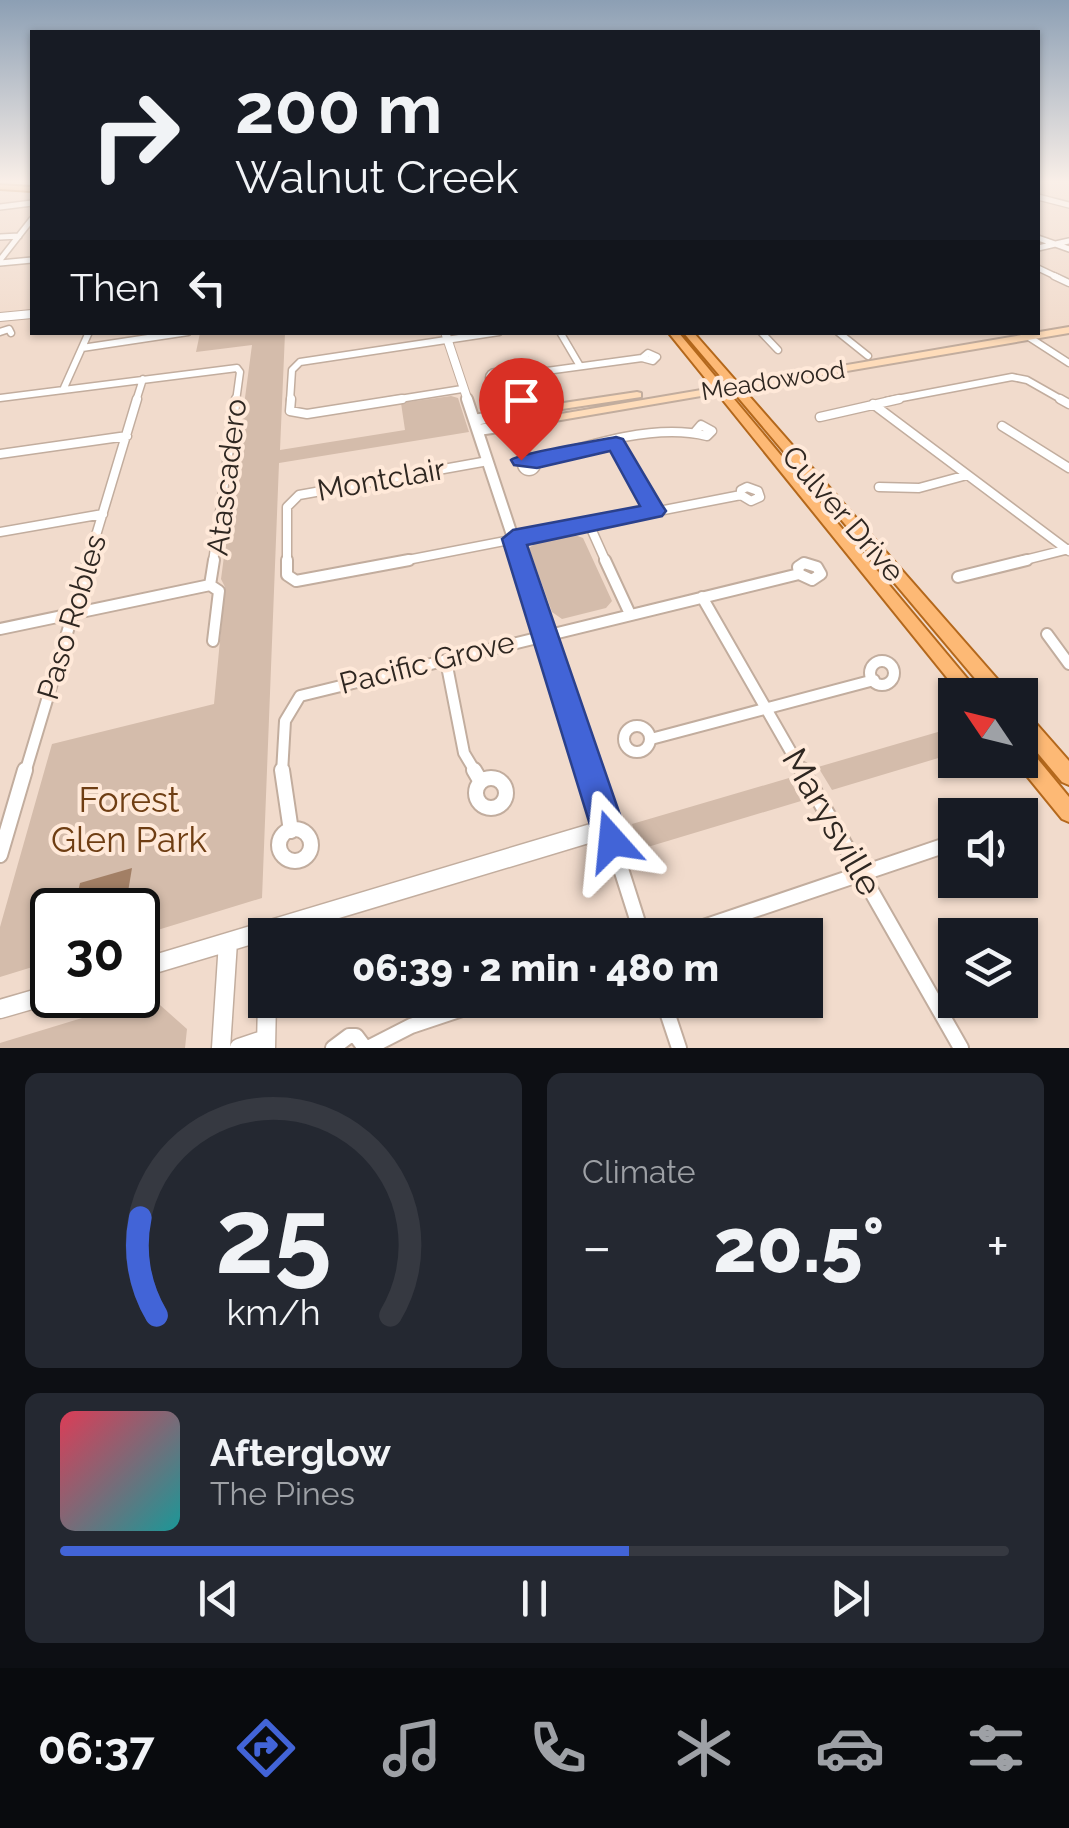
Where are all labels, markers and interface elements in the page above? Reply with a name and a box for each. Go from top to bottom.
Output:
text: 200 m [235,67,442,149]
icon: right [70,70,200,200]
text: Walnut Creek [235,151,519,204]
icon: left [180,260,235,315]
text: Then [70,265,160,310]
street label: Meadowood [699,354,847,406]
pin [479,358,564,461]
icon: arrive [494,373,549,428]
street label: Atascadero [200,397,253,557]
street label: Culver Drive [775,439,912,589]
street label: Montclair [314,451,448,508]
street label: Paso Robles [30,530,113,704]
street label: Pacific Grove [336,624,518,701]
north arrow [938,678,1038,778]
map controls [938,678,1038,1018]
street label: Marysville [774,741,891,902]
park label: Forest Glen Park [51,779,207,860]
position arrow [560,789,664,893]
button: sound [938,798,1038,898]
speed limit sign: 30 [30,888,160,1018]
button: layers [938,918,1038,1018]
text: 06:39 · 2 min · 480 m [352,945,719,990]
text: Climate [582,1153,696,1190]
text: 25 [215,1175,332,1297]
text: 20.5° [713,1201,885,1290]
text: − [582,1214,612,1279]
text: + [986,1214,1009,1279]
text: km/h [226,1291,321,1333]
text: Afterglow [210,1430,391,1475]
text: The Pines [210,1475,355,1512]
icon: previous [191,1571,246,1626]
icon: pause [507,1571,562,1626]
icon: next [823,1571,878,1626]
icon: directions [231,1713,301,1783]
icon: music [377,1713,447,1783]
icon: phone [523,1713,593,1783]
icon: climate [669,1713,739,1783]
icon: car [815,1713,885,1783]
icon: filters [961,1713,1031,1783]
text: 06:37 [38,1722,154,1775]

